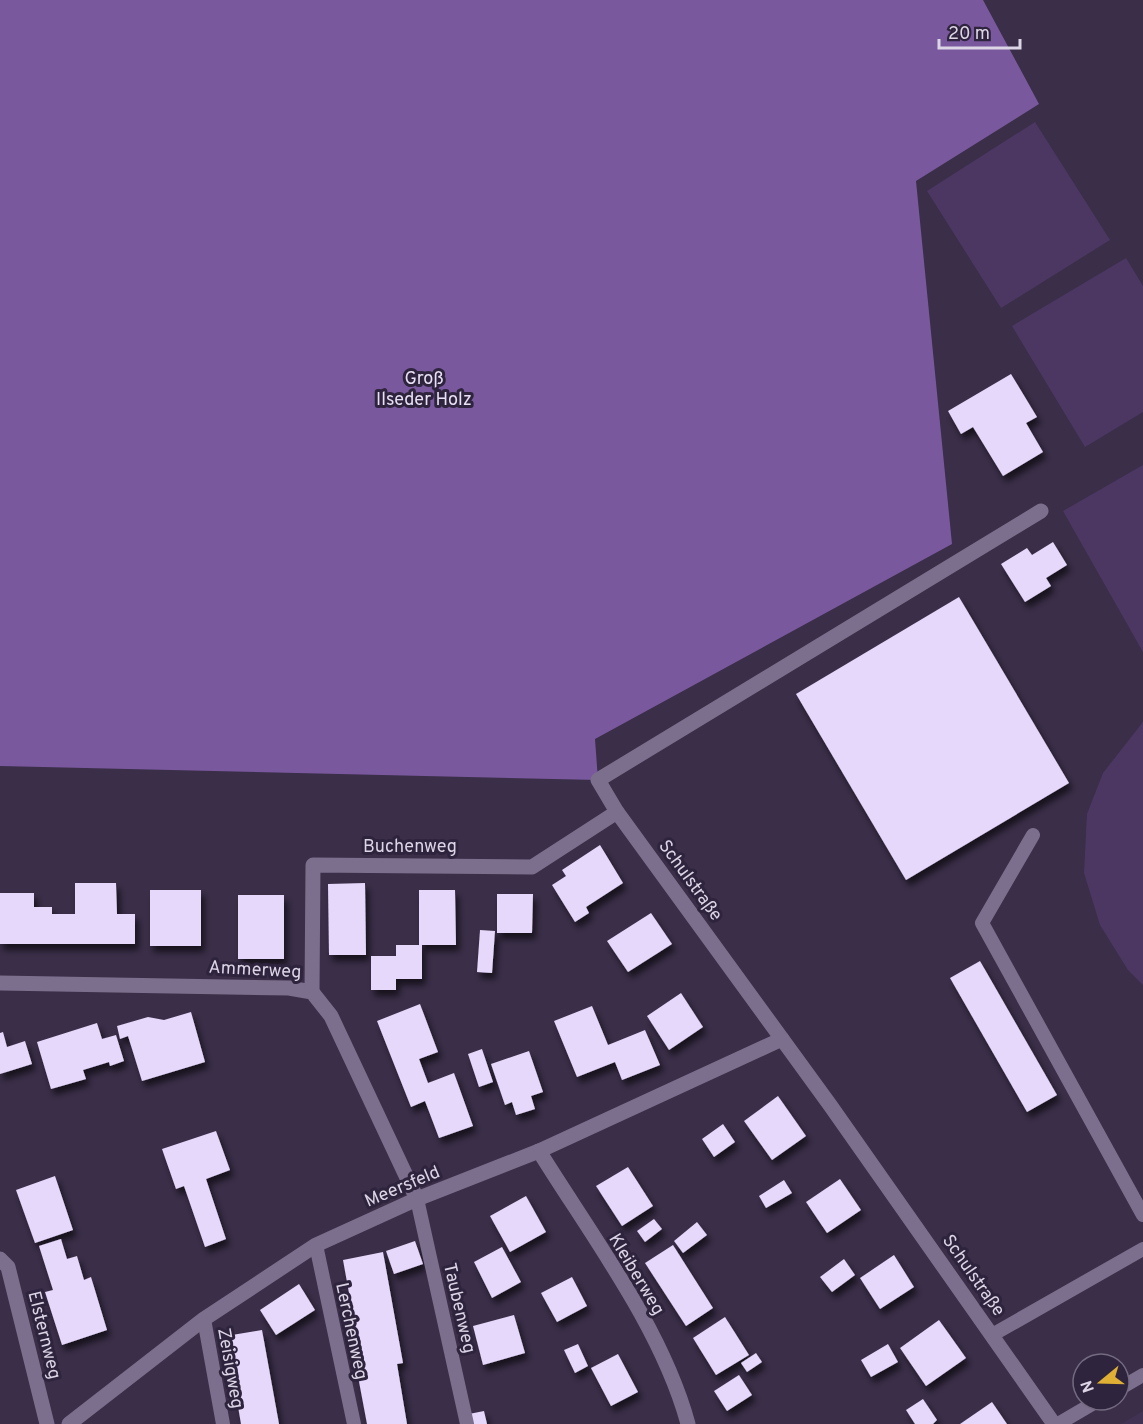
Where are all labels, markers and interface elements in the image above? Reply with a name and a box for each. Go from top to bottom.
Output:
scale bar [939,12,1020,50]
text: 20 m [948,23,990,46]
park label: Groß Ilseder Holz [376,368,472,412]
street label: Buchenweg [363,836,457,859]
street label: Schulstraße [653,836,727,926]
street label: Ammerweg [208,957,302,984]
street label: Meersfeld [361,1161,444,1214]
street label: Kleiberweg [602,1230,669,1320]
street label: Schulstraße [936,1231,1009,1321]
street label: Taubenweg [437,1261,480,1356]
street label: Lerchenweg [329,1281,372,1382]
street label: Elsternweg [22,1289,66,1382]
street label: Zeisigweg [211,1326,248,1410]
north arrow [1071,1352,1131,1412]
text: N [1077,1378,1100,1395]

